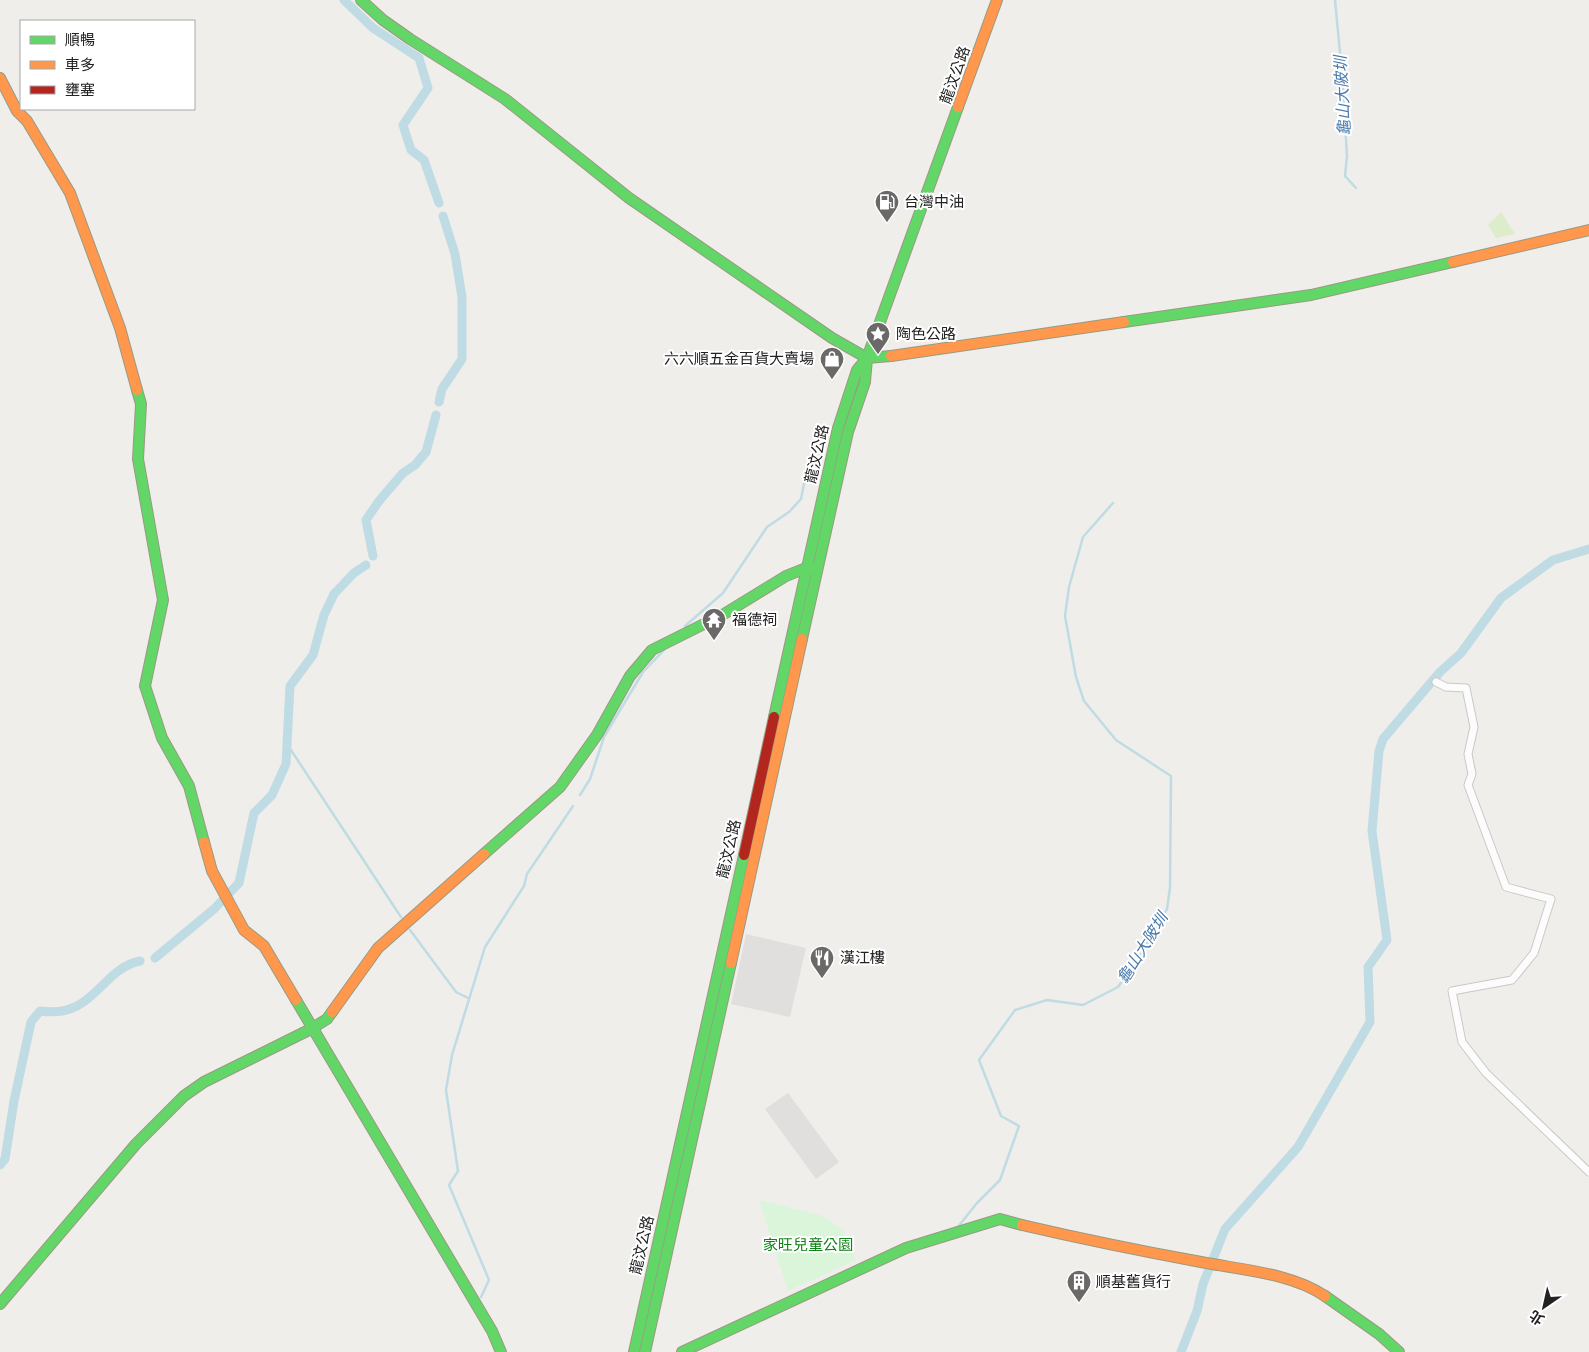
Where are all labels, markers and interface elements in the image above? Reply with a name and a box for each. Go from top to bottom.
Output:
legend [20,20,195,110]
text: 順暢 [65,30,95,48]
street label: 龍汶公路 [935,43,973,106]
water label: 龜山大陂圳 [1330,54,1353,136]
text: 車多 [65,55,95,73]
text: 壅塞 [65,80,95,98]
fuel station icon: 台灣中油 [874,189,900,223]
place label: 台灣中油 [904,192,964,210]
place icon: 陶色公路 [865,321,891,355]
place label: 陶色公路 [896,324,956,342]
shop icon: 六六順五金百貨大賣場 [819,346,845,380]
place label: 六六順五金百貨大賣場 [664,349,814,367]
street label: 龍汶公路 [801,423,832,485]
temple icon: 福德祠 [701,607,727,641]
place label: 福德祠 [732,610,777,628]
street label: 龍汶公路 [713,818,744,880]
water label: 龜山大陂圳 [1112,907,1172,987]
restaurant icon: 漢江樓 [809,945,835,979]
place label: 漢江樓 [840,948,885,966]
street label: 龍汶公路 [626,1214,657,1276]
park label: 家旺兒童公園 [763,1235,853,1253]
building icon: 順基舊貨行 [1066,1269,1092,1303]
place label: 順基舊貨行 [1096,1272,1171,1290]
north arrow [1519,1282,1569,1332]
text: 北 [1526,1307,1547,1329]

